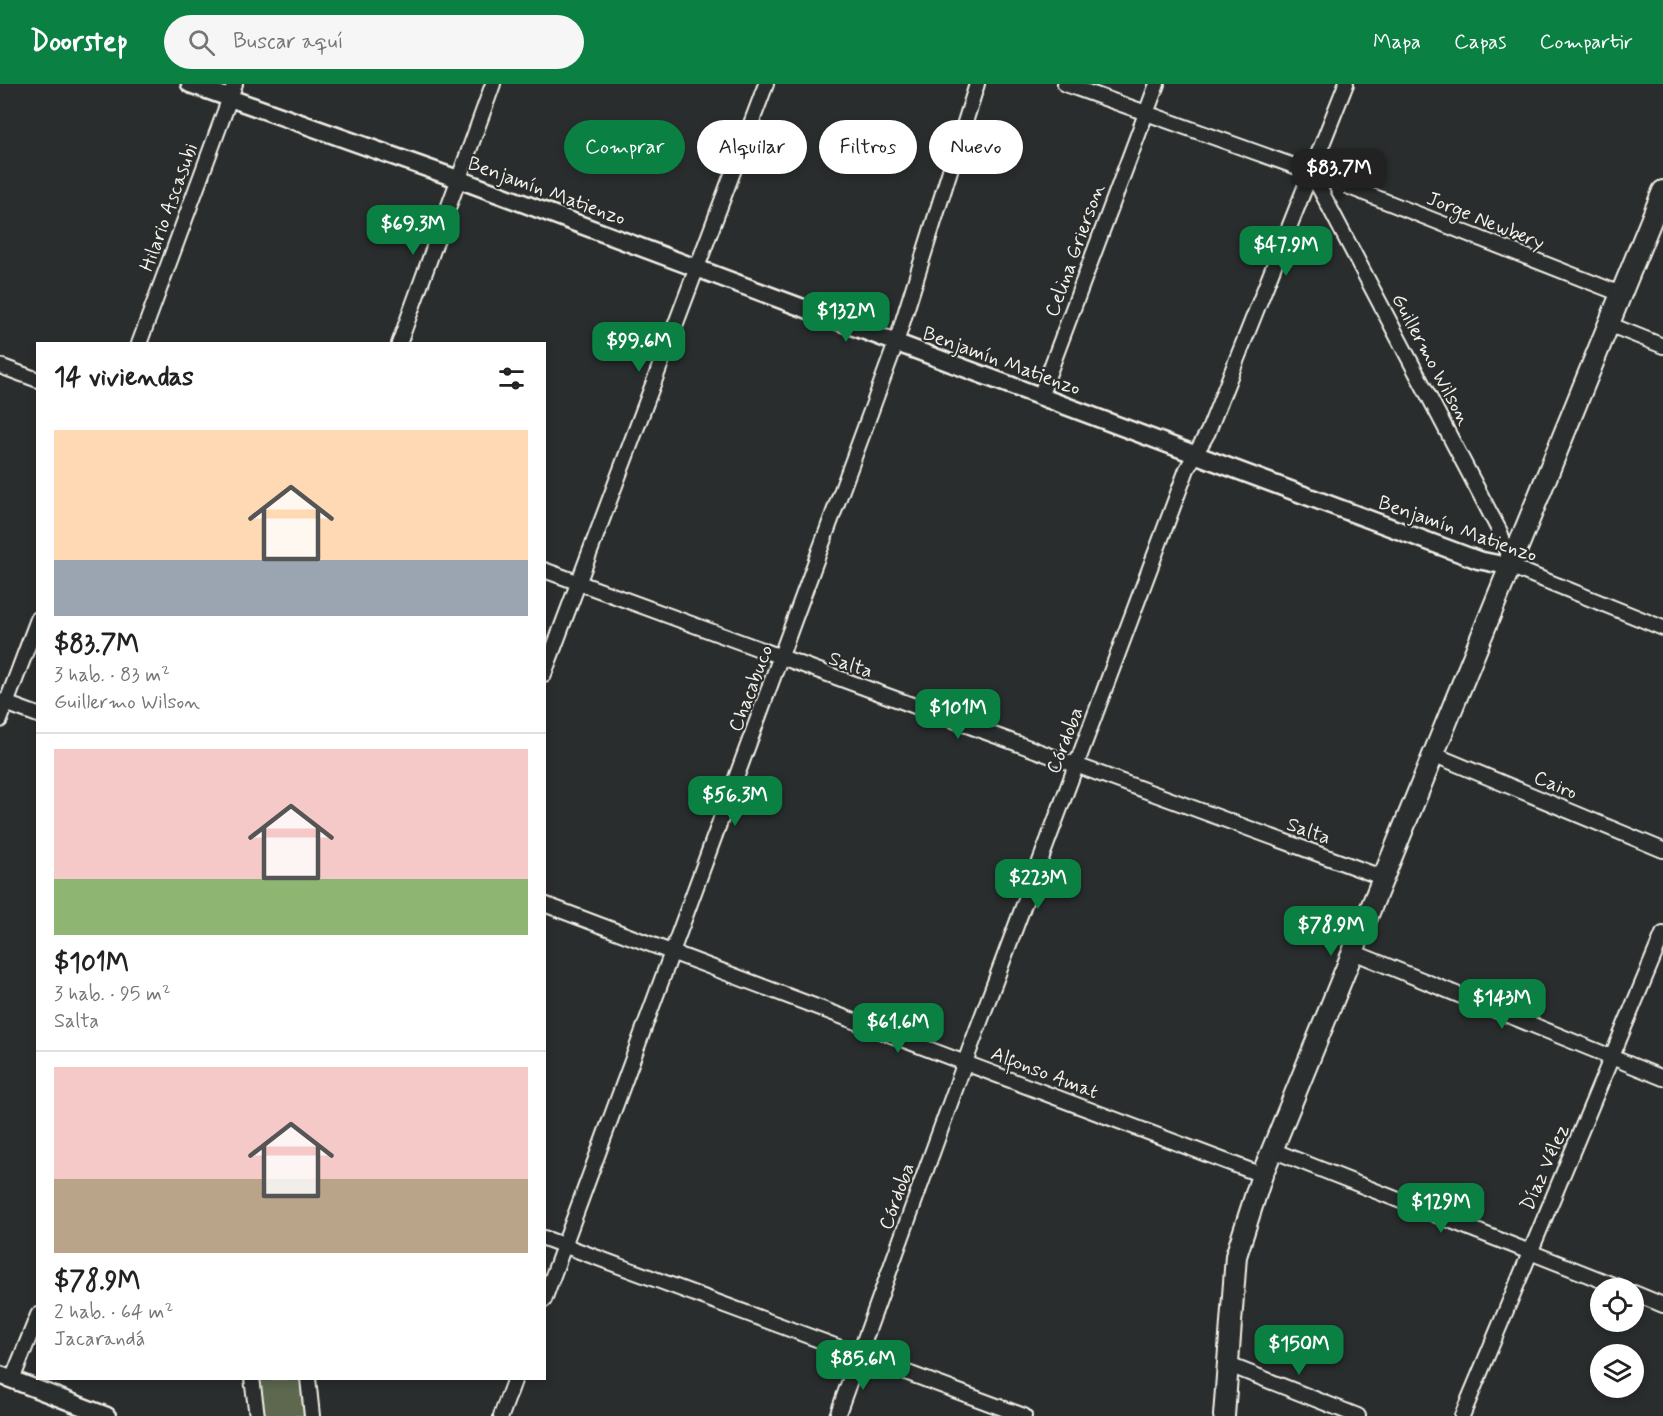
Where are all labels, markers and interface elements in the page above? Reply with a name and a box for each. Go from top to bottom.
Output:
search box [164,15,584,69]
text: Doorstep [30,24,128,61]
icon: search [185,26,218,59]
text: Buscar aquí [233,28,343,56]
text: Mapa [1373,28,1421,56]
text: Capas [1454,28,1507,56]
text: Compartir [1540,28,1633,56]
chip: Comprar [564,120,685,174]
chip: Alquilar [697,120,807,174]
chip: Filtros [819,120,917,174]
chip: Nuevo [929,120,1023,174]
street label: Hilario Ascasubi [134,140,205,275]
pin: $83.7M [1290,149,1388,200]
street label: Benjamín Matienzo [464,150,629,233]
text: $83.7M [1306,155,1372,182]
street label: Celina Grierson [1039,180,1112,321]
street label: Jorge Newbery [1422,185,1548,258]
pin: $69.3M [364,205,462,256]
text: $69.3M [381,211,445,238]
pin: $47.9M [1237,226,1335,277]
text: $47.9M [1254,232,1319,259]
street label: Guillermo Wilson [1384,289,1477,431]
pin: $132M [804,292,888,343]
text: $132M [817,298,875,325]
street label: Benjamín Matienzo [919,320,1084,403]
pin: $99.6M [590,322,688,373]
text: $99.6M [606,328,672,355]
text: 14 viviendas [54,361,194,395]
icon: filters [495,362,528,395]
icon: home [237,469,345,577]
street label: Benjamín Matienzo [1374,490,1541,569]
text: $83.7M [54,628,139,662]
street label: Chacabuco [722,641,780,736]
street label: Salta [825,645,876,686]
text: 3 hab. · 83 m² [54,662,170,689]
text: Guillermo Wilson [54,689,200,716]
pin: $101M [916,689,1000,740]
text: $101M [929,695,987,722]
street label: Córdoba [1040,703,1090,778]
street label: Cairo [1529,764,1581,807]
pin: $56.3M [686,776,784,827]
text: $56.3M [702,782,768,809]
icon: home [237,788,345,896]
street label: Salta [1283,811,1334,852]
pin: $223M [996,859,1080,910]
text: $223M [1009,865,1067,892]
pin: $78.9M [1282,906,1380,957]
text: $78.9M [1298,912,1364,939]
text: $101M [54,947,129,981]
pin: $143M [1460,979,1544,1030]
text: 3 hab. · 95 m² [54,981,171,1008]
text: $143M [1473,985,1531,1012]
pin: $61.6M [849,1003,947,1054]
text: Salta [54,1008,99,1035]
text: $61.6M [867,1009,929,1036]
street label: Alfonso Amat [986,1041,1102,1108]
icon: home [237,1106,345,1214]
street label: Díaz Vélez [1514,1120,1577,1215]
street label: Córdoba [873,1159,922,1234]
pin: $129M [1399,1183,1483,1234]
text: $129M [1411,1189,1471,1216]
text: $78.9M [54,1265,140,1299]
map controls [1590,1278,1644,1398]
button: locate [1590,1278,1644,1332]
text: 2 hab. · 64 m² [54,1299,173,1326]
pin: $150M [1257,1325,1341,1376]
text: Jacarandá [54,1326,145,1353]
text: $150M [1269,1331,1329,1358]
pin: $85.6M [814,1340,912,1391]
button: layers [1590,1344,1644,1398]
text: $85.6M [830,1346,896,1373]

